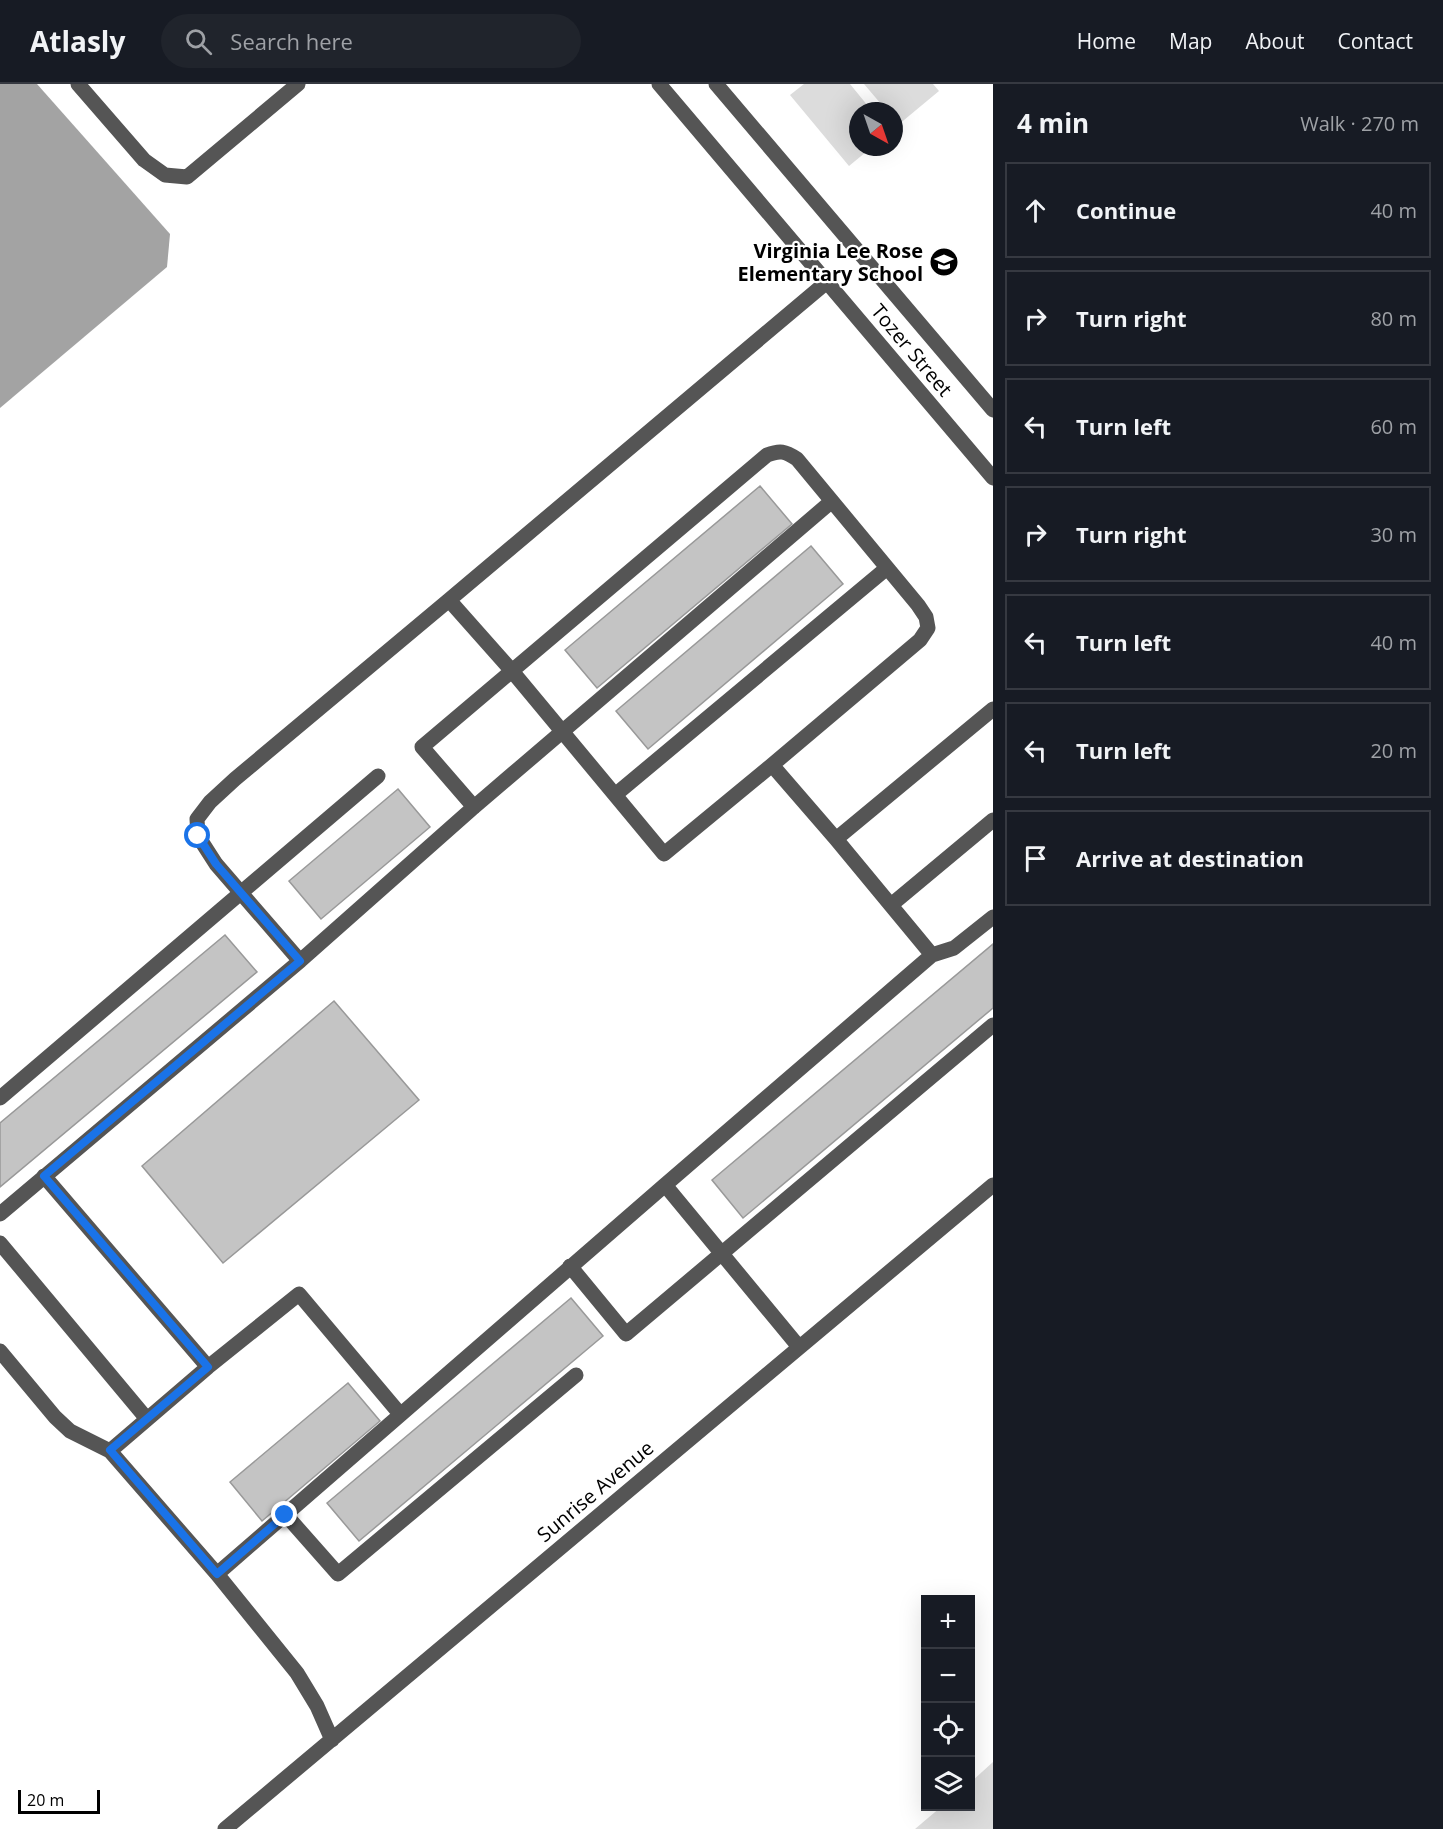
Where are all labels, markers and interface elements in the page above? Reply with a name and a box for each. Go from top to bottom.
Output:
search box [161,14,581,68]
text: Atlasly [30,22,125,60]
icon: search [182,25,215,58]
text: Search here [230,26,353,56]
text: Home [1077,27,1136,55]
text: Map [1169,27,1212,55]
text: About [1245,27,1305,55]
text: Contact [1338,27,1413,55]
north arrow [849,102,903,156]
text: 4 min [1017,105,1089,141]
text: Walk · 270 m [1300,110,1419,137]
icon: ahead [1019,194,1052,227]
text: Continue [1076,195,1176,225]
text: 40 m [1370,197,1417,224]
place label: Virginia Lee Rose Elementary School [738,237,923,287]
school or university icon: Virginia Lee Rose Elementary School [928,246,960,278]
street label: Tozer Street [865,298,959,402]
icon: right [1019,302,1052,335]
text: Turn right [1076,303,1187,333]
text: 80 m [1370,305,1417,332]
icon: left [1019,410,1052,443]
text: Turn left [1076,411,1171,441]
text: 60 m [1370,413,1417,440]
icon: right [1019,518,1052,551]
text: Turn right [1076,519,1187,549]
text: 30 m [1370,521,1417,548]
icon: left [1019,626,1052,659]
text: Turn left [1076,627,1171,657]
text: 40 m [1370,629,1417,656]
icon: left [1019,734,1052,767]
text: Turn left [1076,735,1171,765]
text: 20 m [1370,737,1417,764]
route start [184,822,210,848]
icon: arrive [1019,842,1052,875]
text: Arrive at destination [1076,843,1304,873]
street label: Sunrise Avenue [531,1434,659,1548]
route end [271,1501,297,1527]
map controls [921,1595,975,1811]
button: + [921,1595,975,1649]
button: − [921,1649,975,1703]
button: locate [921,1703,975,1757]
button: layers [921,1757,975,1811]
scale bar [18,1787,100,1814]
text: 20 m [27,1789,64,1811]

